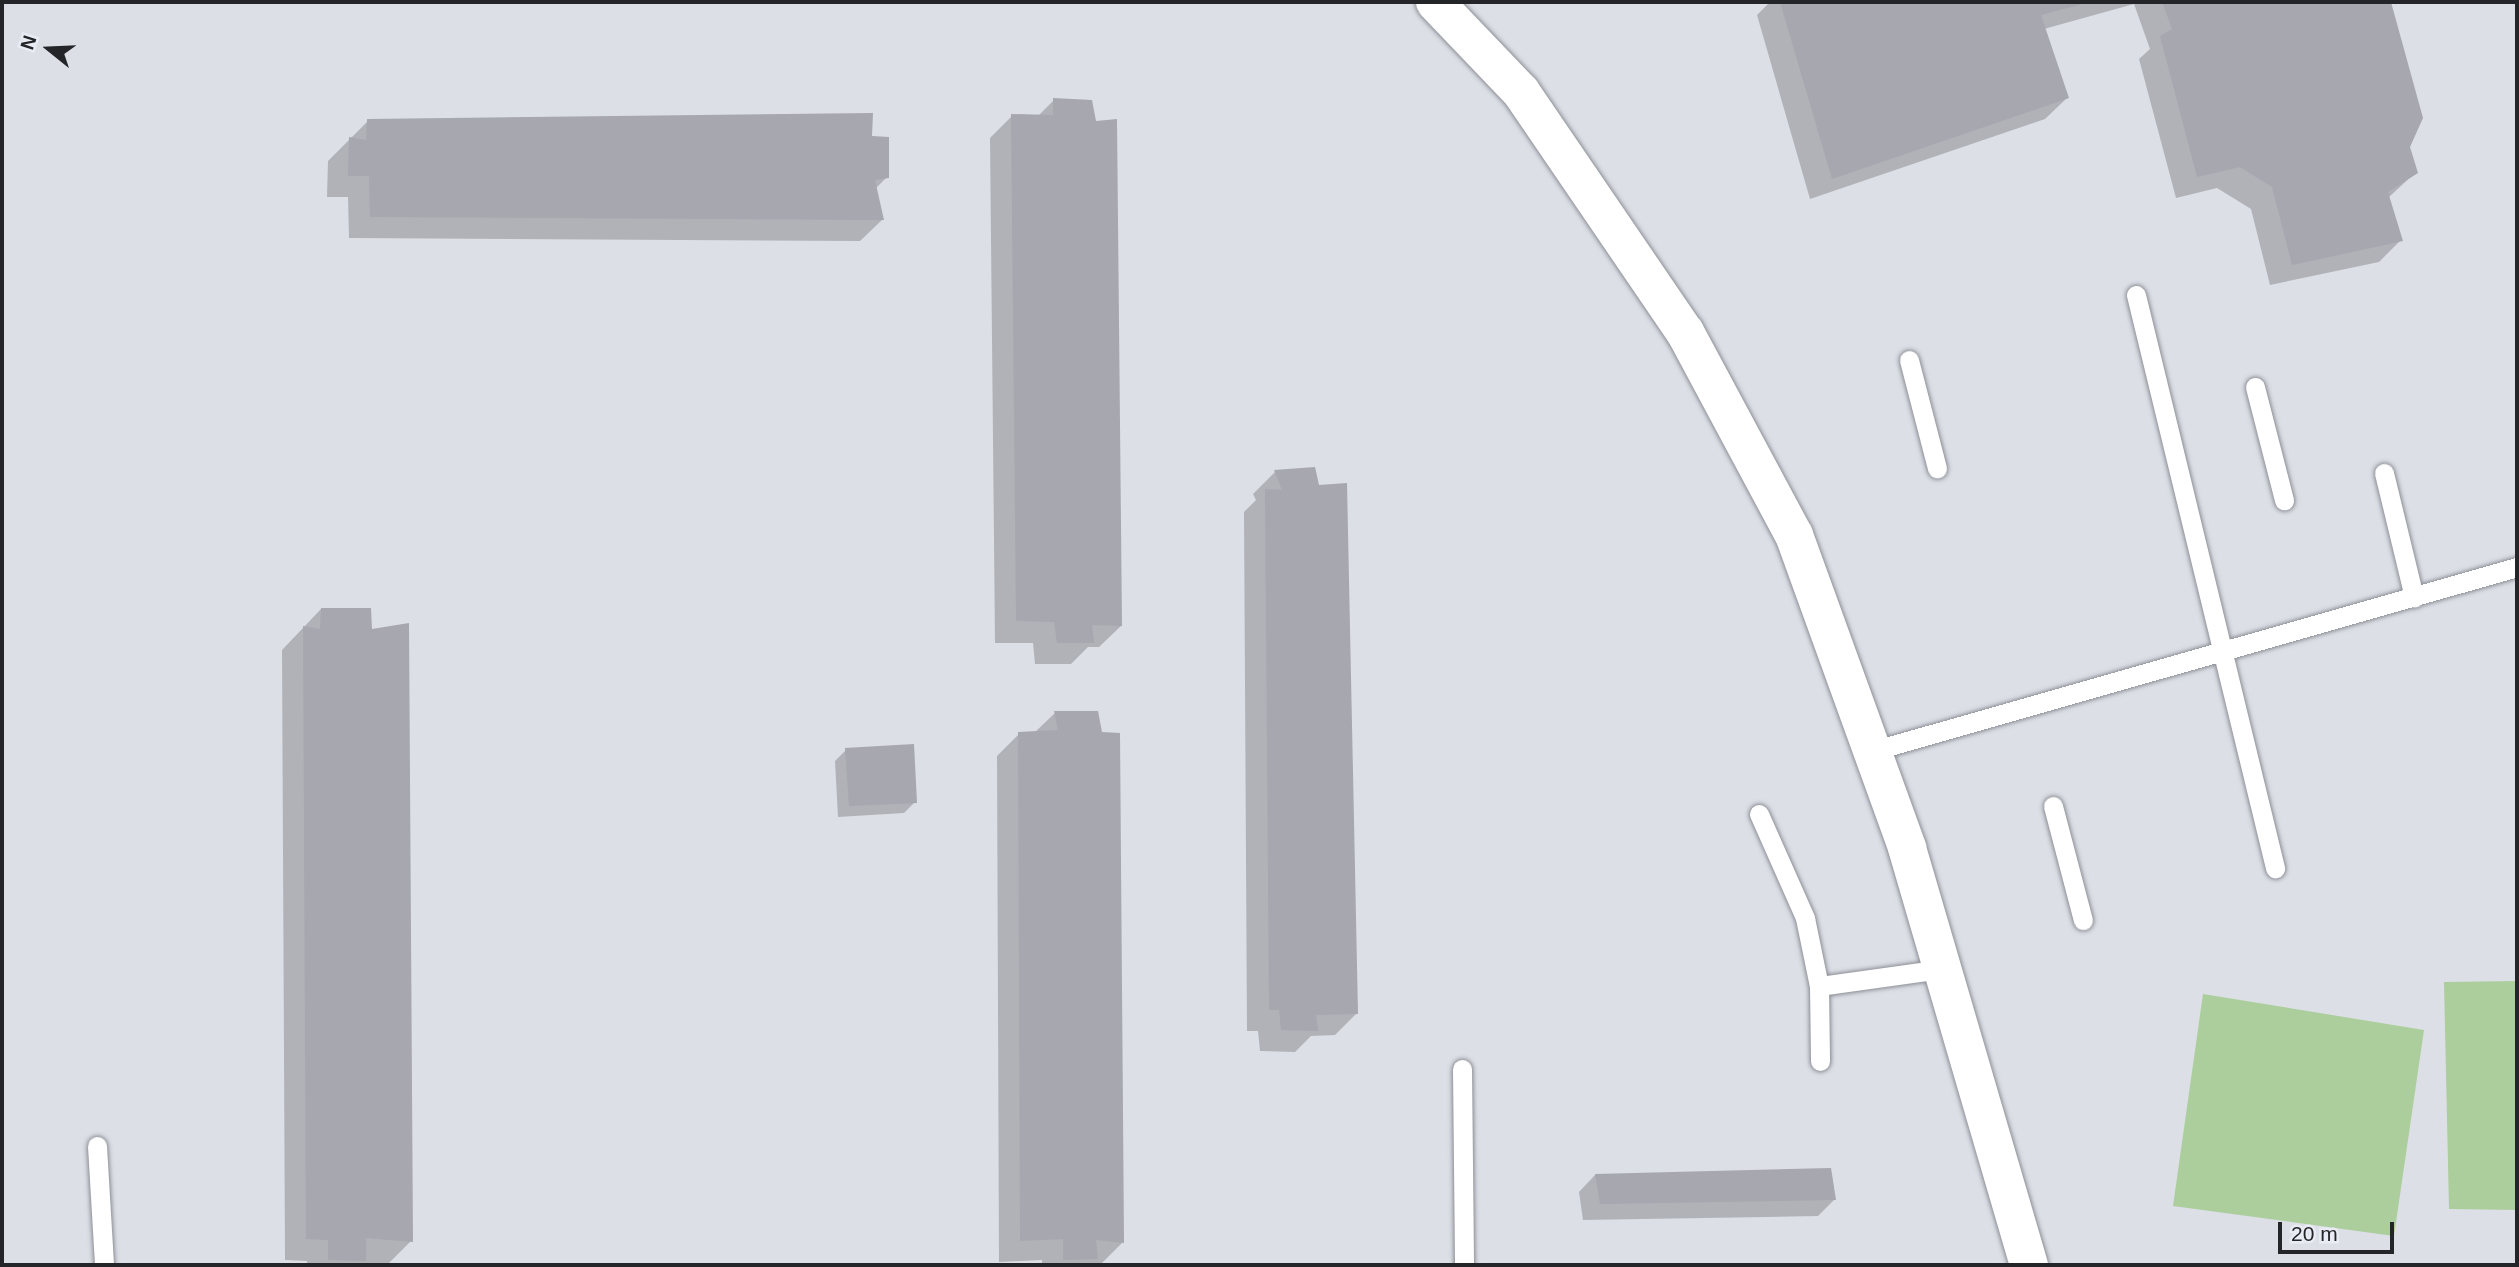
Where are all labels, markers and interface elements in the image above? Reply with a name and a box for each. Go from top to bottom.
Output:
north arrow [14,14,84,84]
text: N [16,33,41,52]
scale bar [2281,1208,2396,1252]
text: 20 m [2291,1222,2338,1245]

